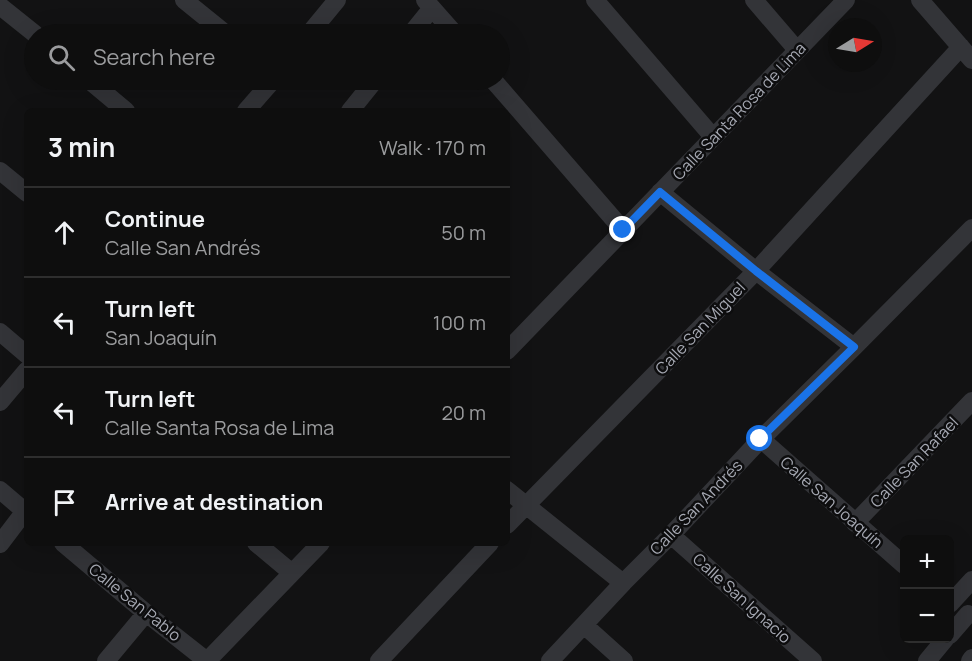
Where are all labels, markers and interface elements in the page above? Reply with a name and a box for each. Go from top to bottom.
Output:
north arrow [828,18,882,72]
search box [24,24,510,90]
street label: Calle Santa Rosa de Lima [667,37,811,185]
icon: search [45,41,78,74]
text: Search here [93,42,215,72]
text: 3 min [48,129,115,165]
text: Walk · 170 m [379,134,486,161]
text: Continue [105,204,205,234]
icon: ahead [48,216,81,249]
route end [609,216,635,242]
text: 50 m [441,219,486,246]
text: Calle San Andrés [105,234,261,261]
street label: Calle San Miguel [650,277,750,379]
text: Turn left [105,294,195,324]
icon: left [48,306,81,339]
text: 100 m [433,309,486,336]
text: San Joaquín [105,324,217,351]
text: Turn left [105,384,195,414]
icon: left [48,396,81,429]
text: 20 m [441,399,486,426]
street label: Calle San Rafael [865,412,963,512]
text: Calle Santa Rosa de Lima [105,414,334,441]
route start [746,425,772,451]
street label: Calle San Joaquín [776,451,888,553]
street label: Calle San Andrés [645,455,747,559]
icon: arrive [48,486,81,519]
text: Arrive at destination [105,487,323,517]
map controls [900,535,954,643]
button: + [900,535,954,589]
street label: Calle San Ignacio [688,548,796,648]
street label: Calle San Pablo [84,558,186,646]
button: − [900,589,954,643]

